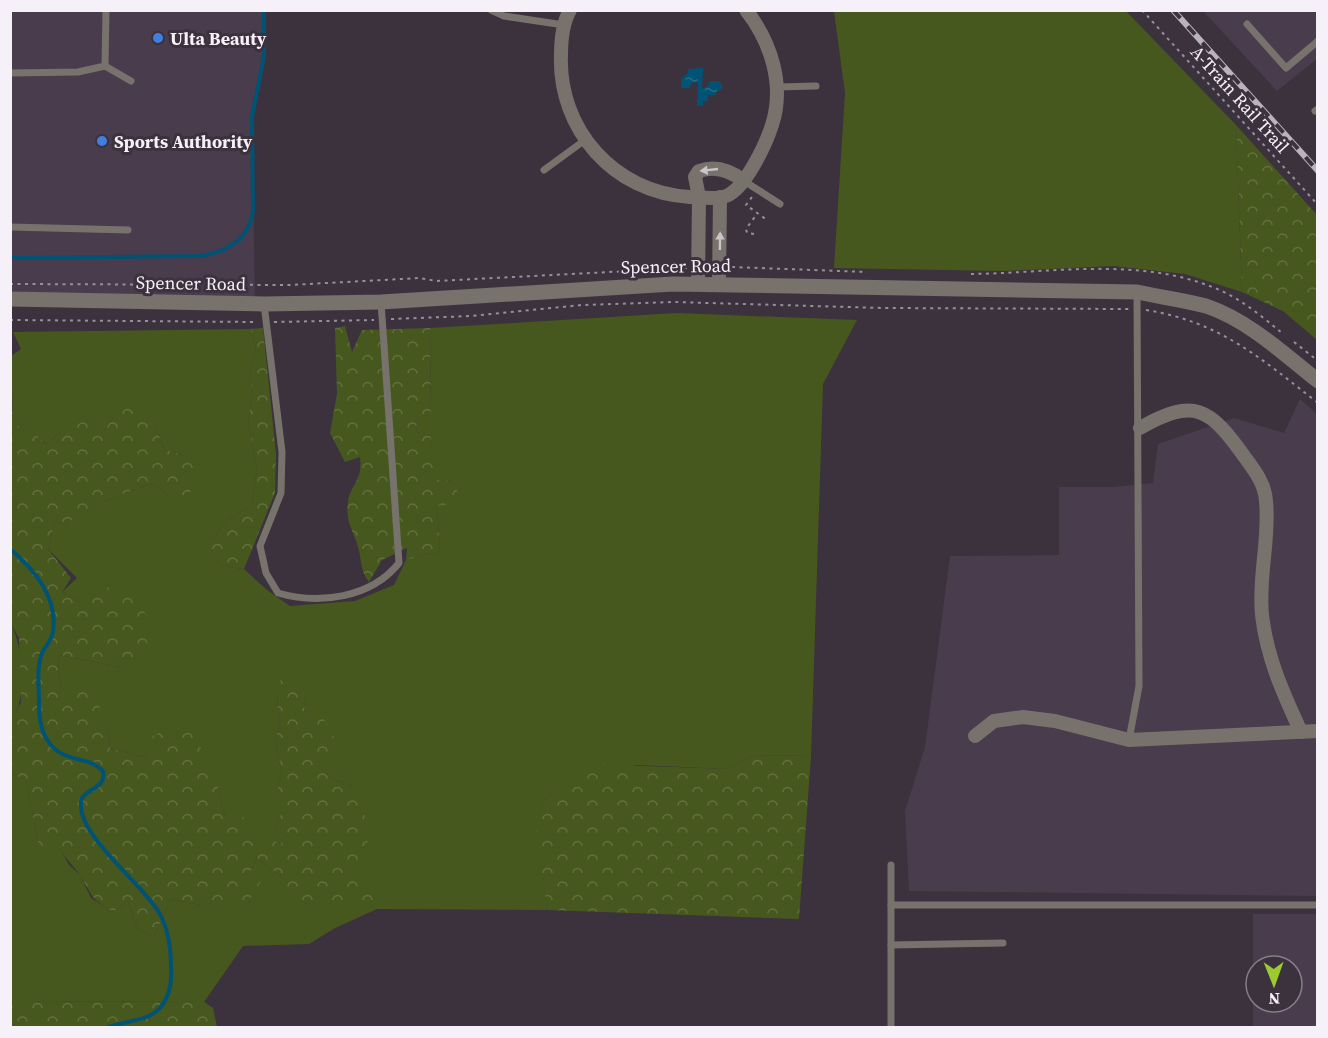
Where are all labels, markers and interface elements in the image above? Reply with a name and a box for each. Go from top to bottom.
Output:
place label: Ulta Beauty [170,26,267,51]
marker: Ulta Beauty [151,31,165,45]
street label: A-Train Rail Trail [1185,40,1295,158]
place label: Sports Authority [114,129,253,154]
marker: Sports Authority [95,134,109,148]
one-way arrow [699,165,718,175]
one-way arrow [715,231,725,250]
street label: Spencer Road [621,253,731,279]
street label: Spencer Road [136,270,246,296]
north arrow [1244,954,1304,1014]
text: N [1268,988,1280,1010]

